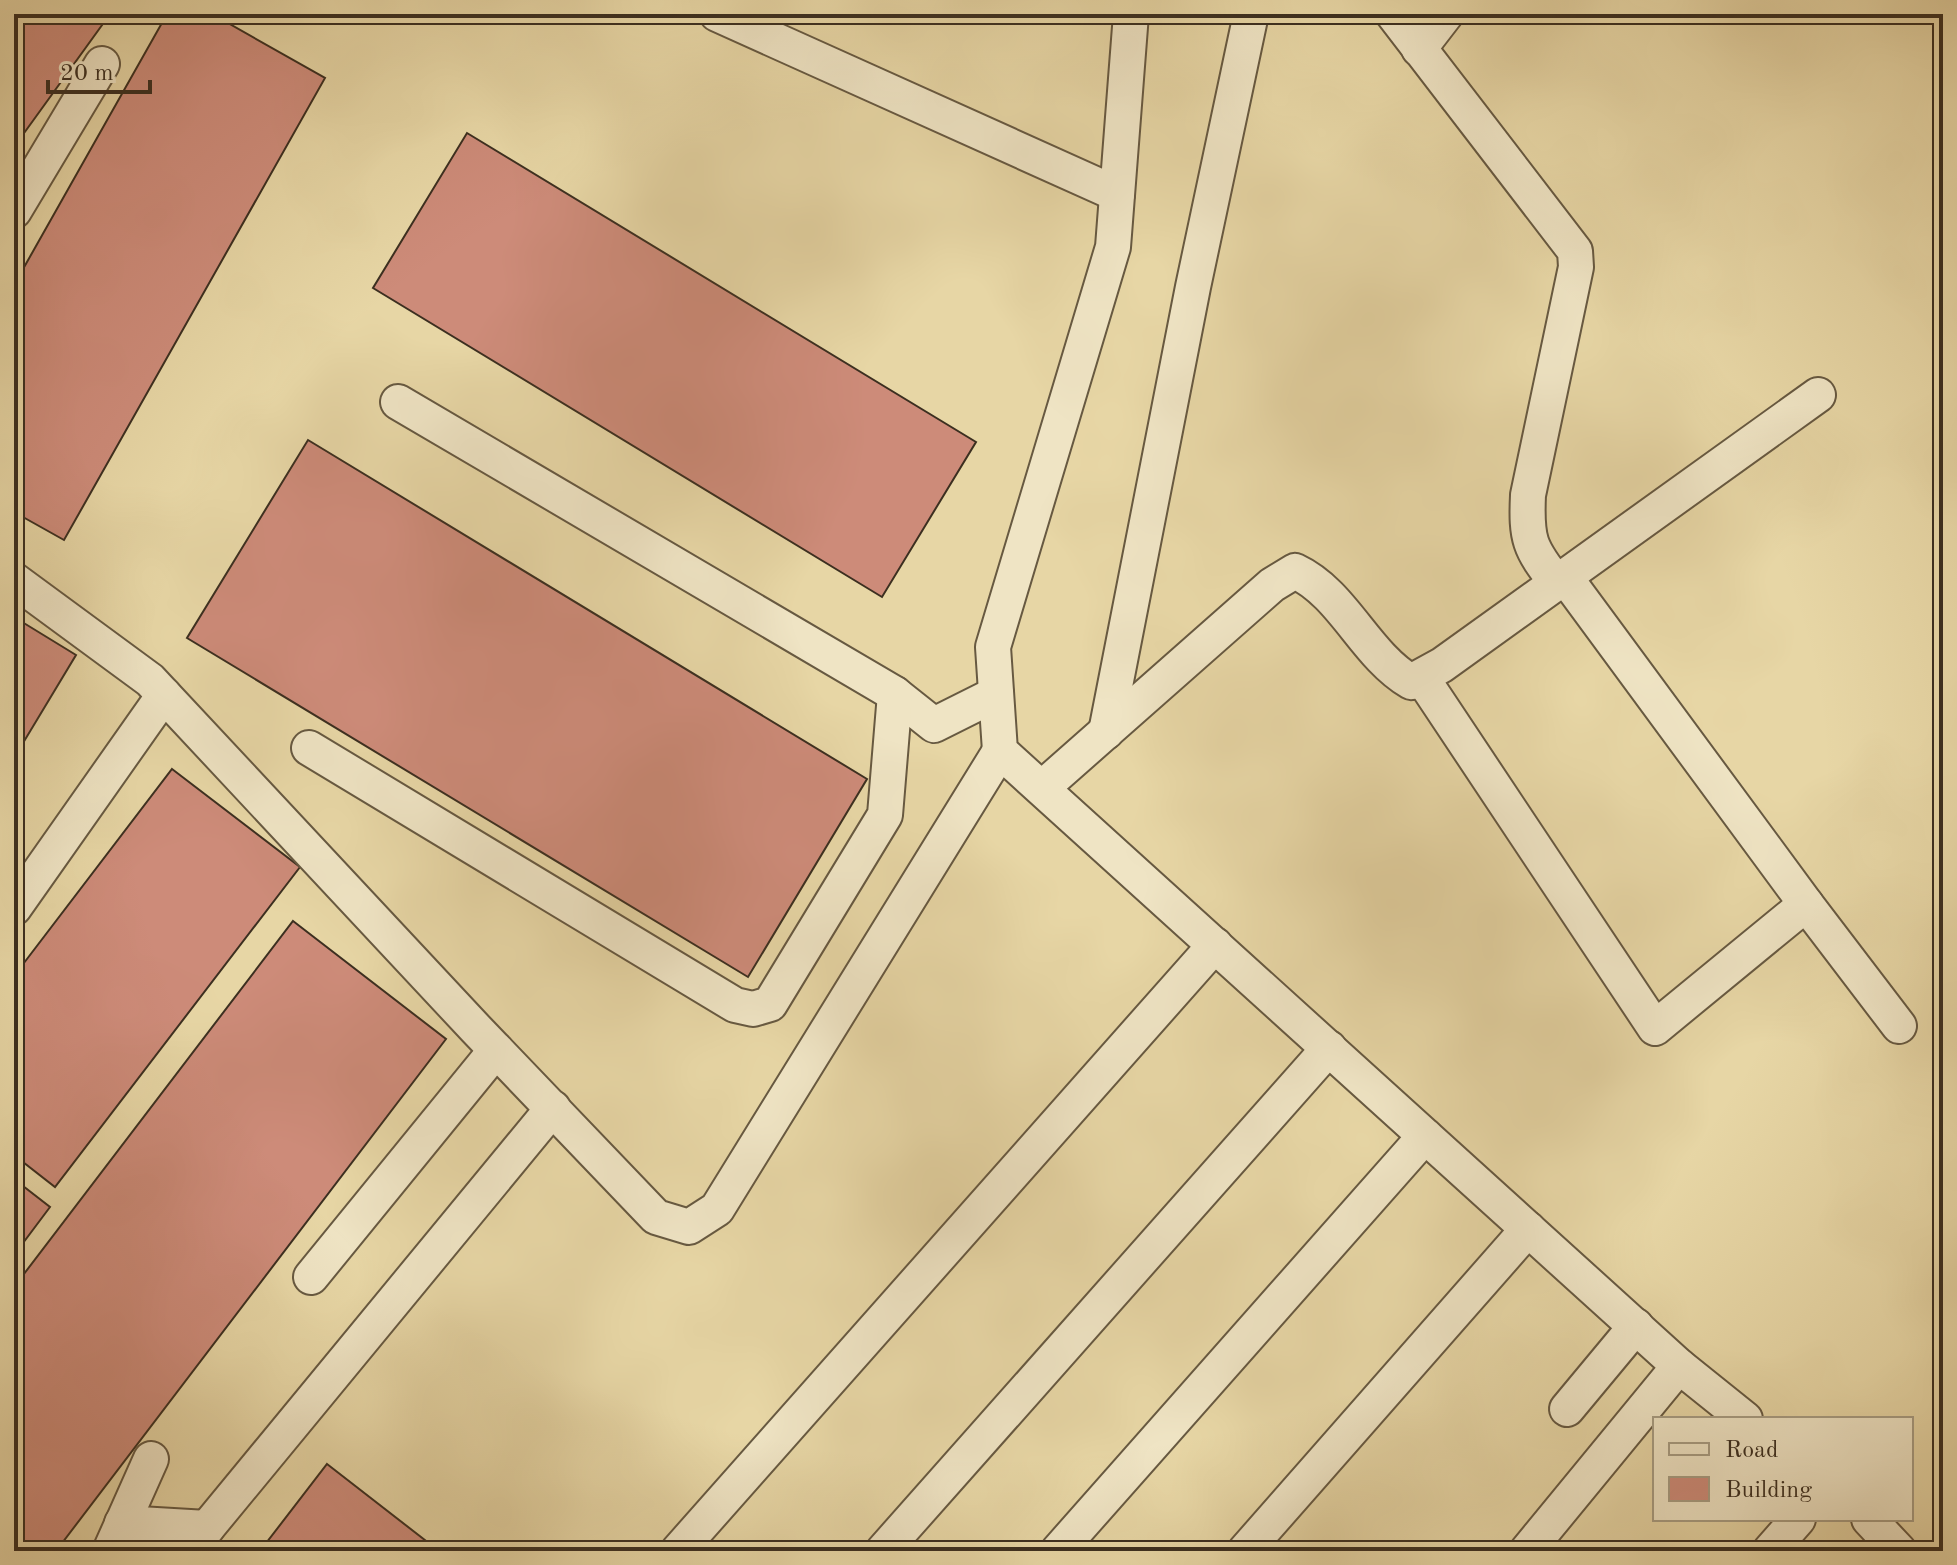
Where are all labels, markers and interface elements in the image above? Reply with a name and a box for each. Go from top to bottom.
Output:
scale bar [48,44,150,94]
text: 20 m [60,62,114,86]
legend [1653,1417,1913,1521]
text: Road [1725,1439,1778,1463]
text: Building [1725,1479,1812,1503]

